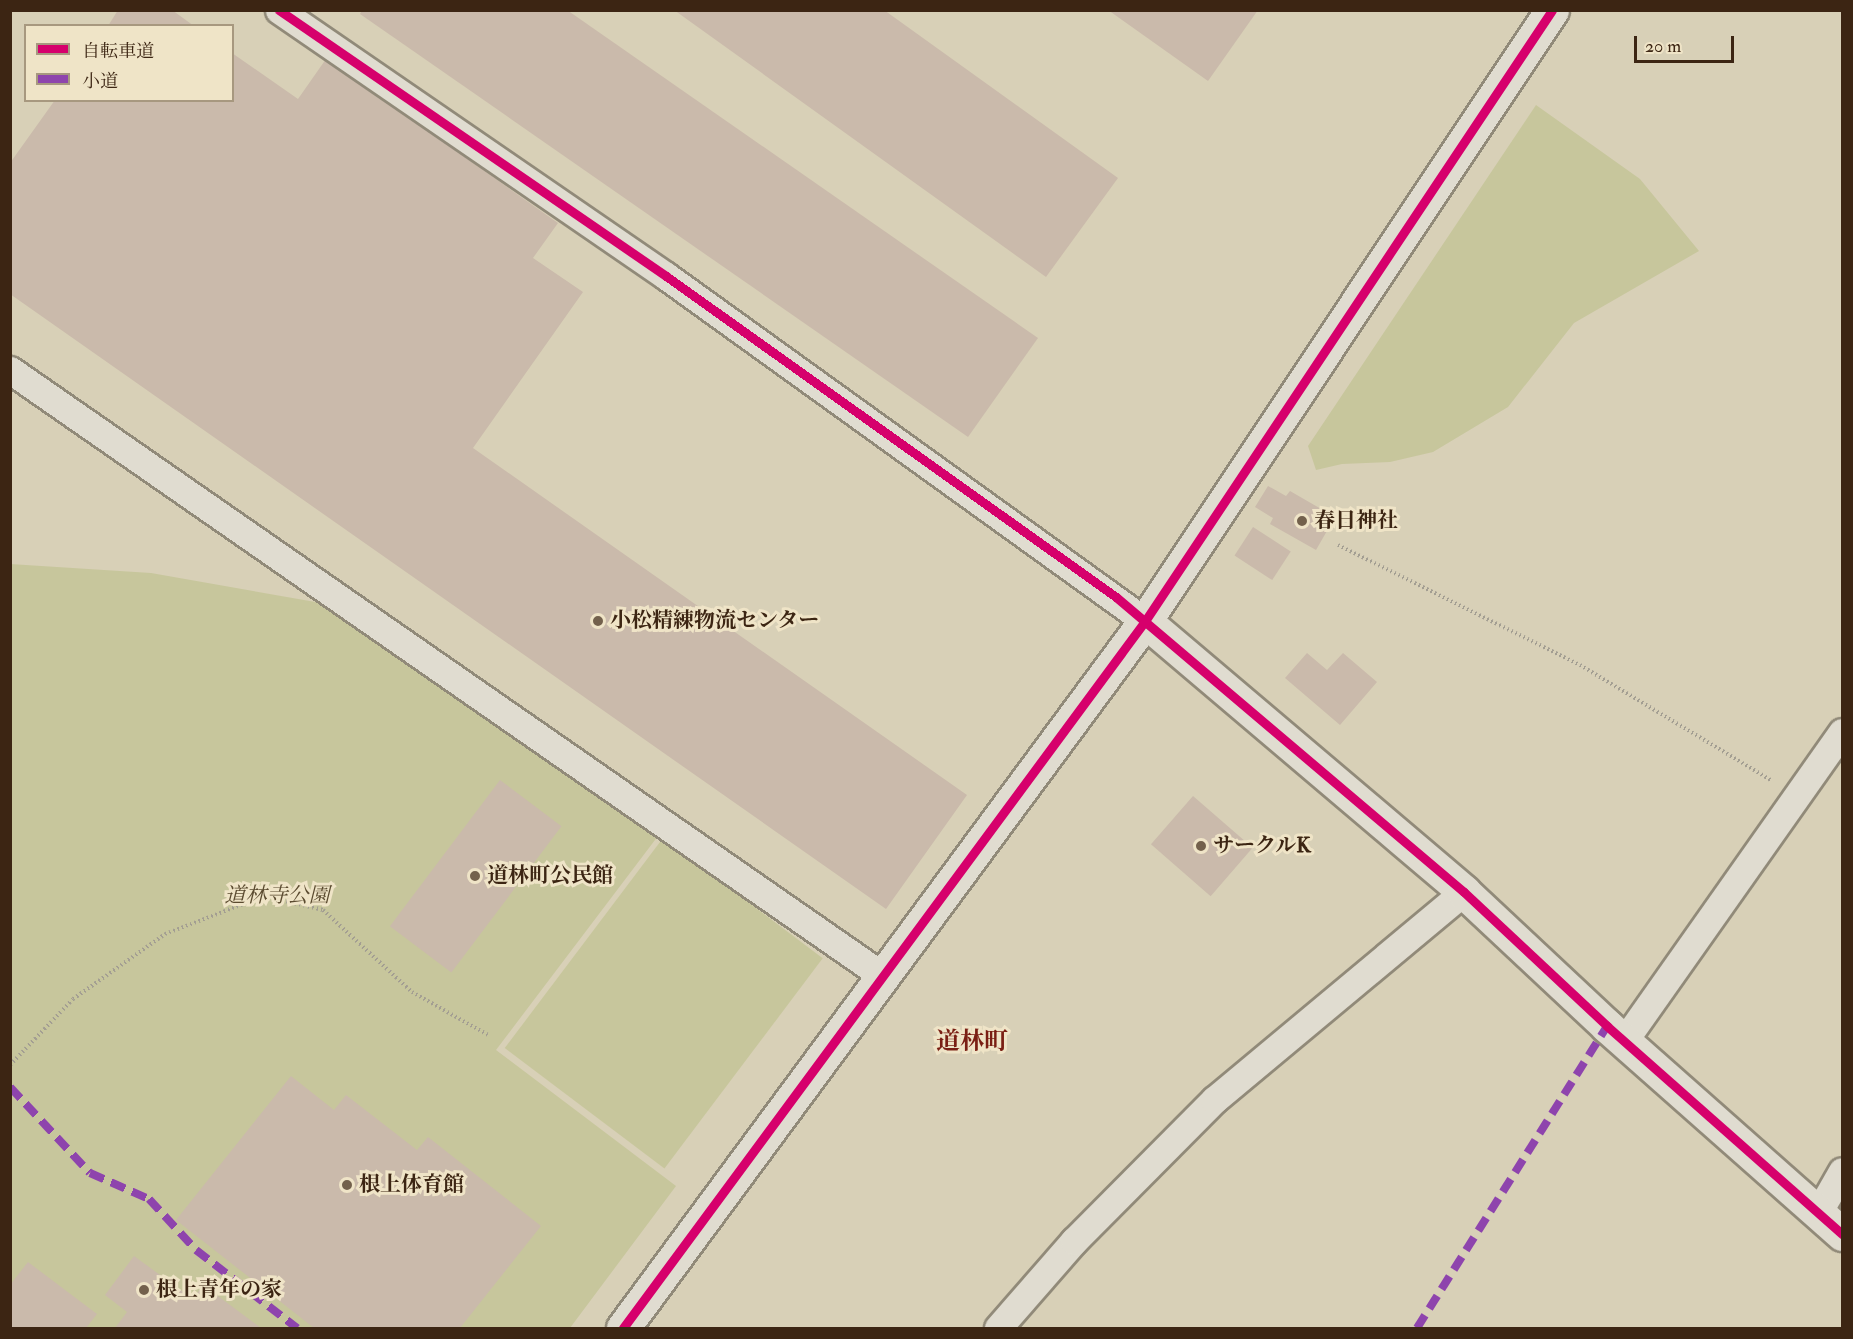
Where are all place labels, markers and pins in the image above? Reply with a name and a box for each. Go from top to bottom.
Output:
place label: 春日神社 [1314,508,1398,534]
marker: 春日神社 [1295,514,1309,528]
place label: 小松精練物流センター [610,608,820,634]
marker: 小松精練物流センター [591,614,605,628]
place label: サークルK [1213,833,1312,859]
marker: サークルK [1194,839,1208,853]
place label: 道林町公民館 [487,863,613,889]
marker: 道林町公民館 [468,869,482,883]
place label: 根上体育館 [359,1172,464,1198]
marker: 根上体育館 [340,1178,354,1192]
place label: 根上青年の家 [156,1277,282,1303]
marker: 根上青年の家 [137,1283,151,1297]

